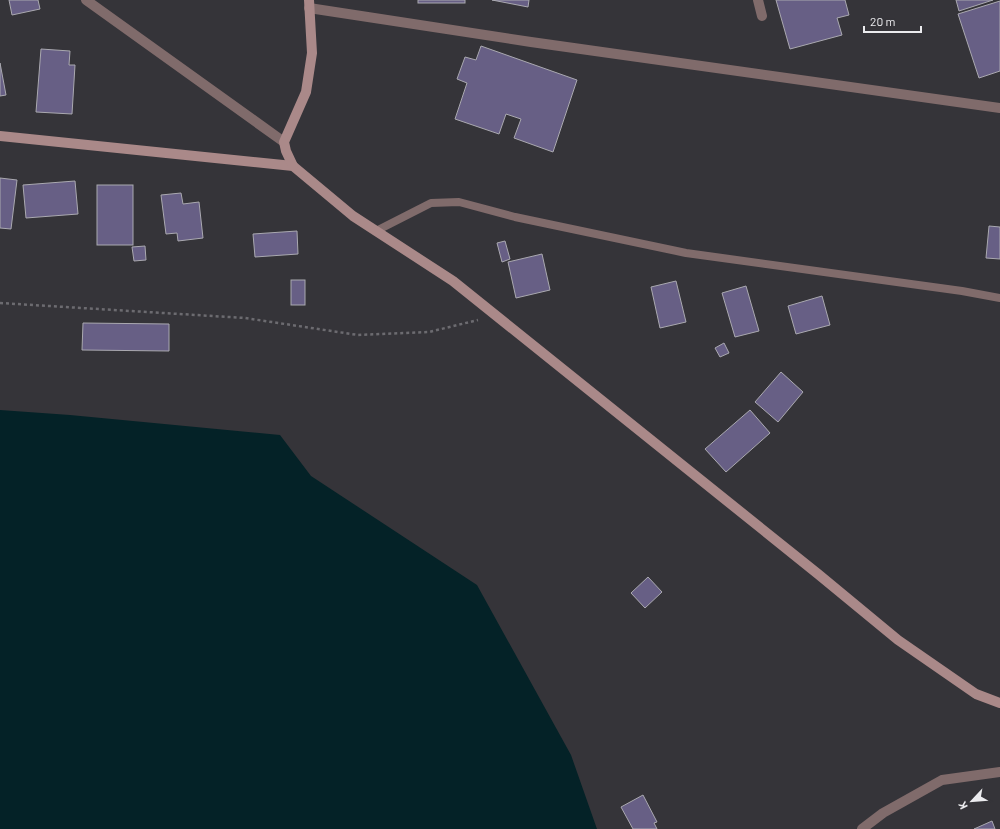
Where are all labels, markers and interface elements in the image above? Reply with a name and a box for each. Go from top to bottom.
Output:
scale bar [864,8,921,34]
text: 20 m [870,14,896,28]
north arrow [952,781,992,821]
text: K [955,800,970,812]

